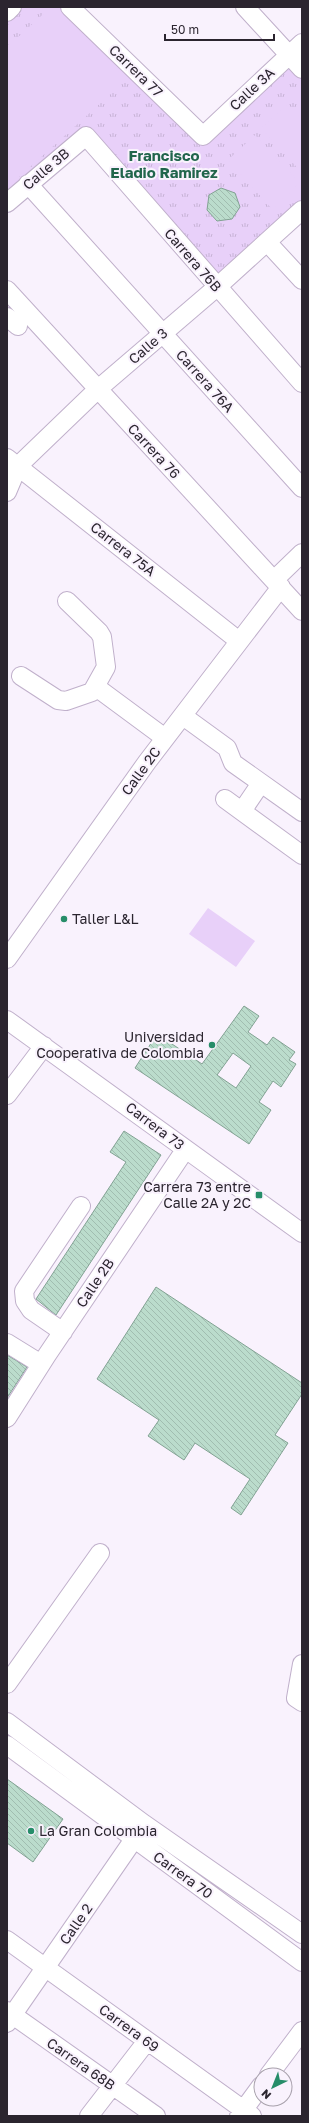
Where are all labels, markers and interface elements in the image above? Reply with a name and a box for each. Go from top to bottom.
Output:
scale bar [165,16,274,42]
text: 50 m [171,22,199,37]
street label: Carrera 77 [106,41,167,100]
street label: Calle 3A [226,63,278,114]
street label: Calle 3B [19,144,72,193]
district label: Francisco Eladio Ramirez [110,146,218,181]
street label: Carrera 76B [161,225,225,295]
street label: Calle 3 [125,324,171,367]
street label: Carrera 76A [173,346,238,416]
street label: Carrera 76 [125,420,184,482]
street label: Carrera 75A [87,518,160,580]
street label: Calle 2C [117,743,164,798]
place label: Taller L&L [72,910,139,927]
marker: Taller L&L [59,914,69,924]
place label: Universidad Cooperativa de Colombia [36,1028,204,1061]
marker: Universidad Cooperativa de Colombia [207,1040,217,1050]
street label: Carrera 73 [123,1098,188,1153]
place label: Carrera 73 entre Calle 2A y 2C [143,1178,251,1211]
marker: Carrera 73 entre Calle 2A y 2C [254,1190,264,1200]
street label: Calle 2B [72,1255,117,1310]
place label: La Gran Colombia [39,1822,157,1839]
marker: La Gran Colombia [26,1826,36,1836]
street label: Carrera 70 [150,1847,216,1902]
street label: Calle 2 [55,1900,96,1947]
street label: Carrera 69 [96,2000,163,2055]
street label: Carrera 68B [44,2034,119,2093]
north arrow [253,2067,293,2107]
text: N [258,2087,273,2102]

